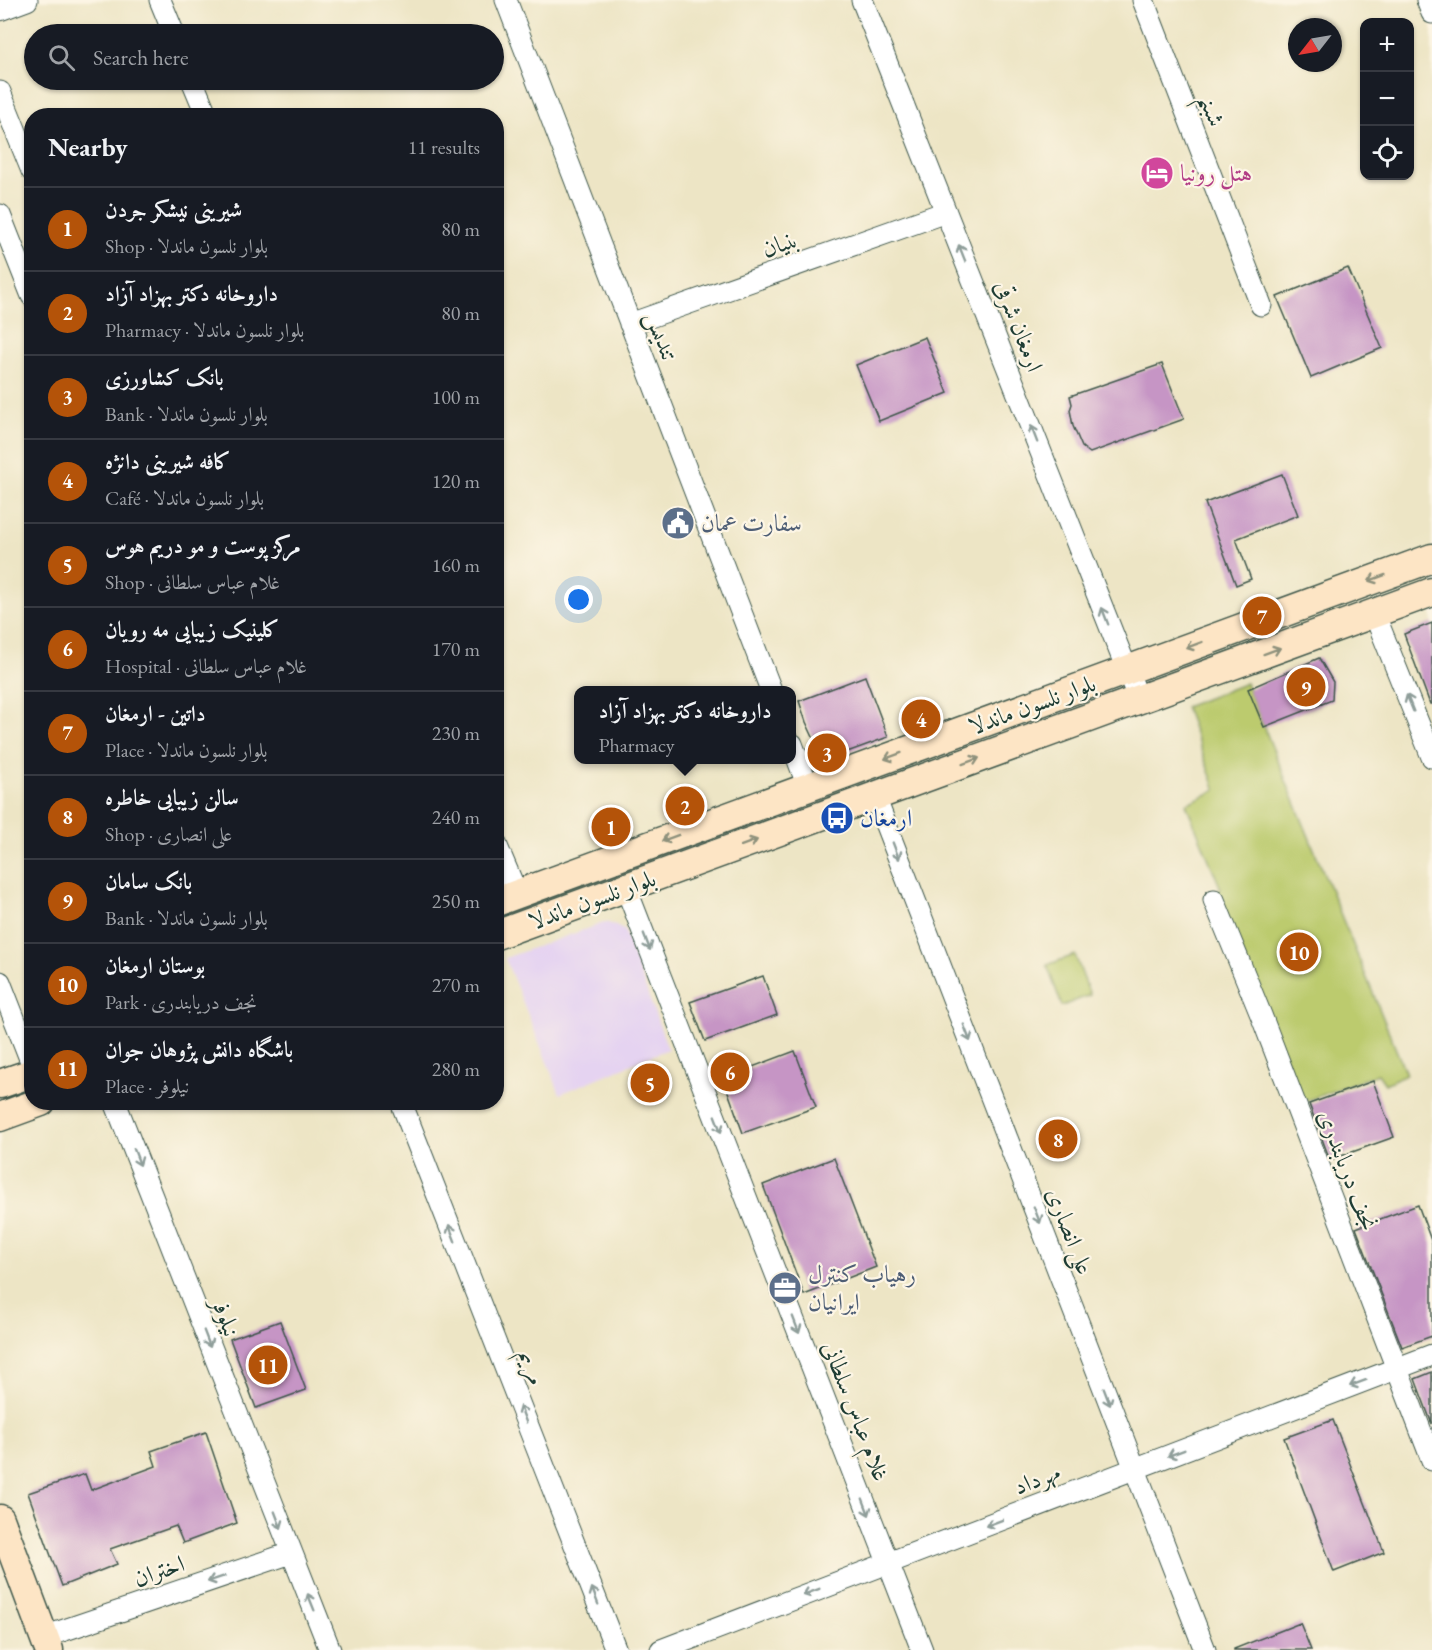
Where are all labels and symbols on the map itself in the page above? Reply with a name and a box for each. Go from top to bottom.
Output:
north arrow [1288,18,1342,72]
street label: شبنم [1184,89,1233,134]
hotel icon: هتل رونیا [1139,155,1175,191]
place label: هتل رونیا [1180,157,1252,190]
street label: بنیان [758,223,802,264]
one-way arrow [956,244,967,263]
street label: ارمغان شرقی [987,276,1051,376]
street label: تندیس [638,306,686,366]
one-way arrow [1028,425,1039,444]
public building icon: سفارت عمان [660,505,696,541]
place label: سفارت عمان [701,507,802,538]
one-way arrow [1368,573,1387,584]
your location [564,585,593,614]
pin: 7 [1242,594,1282,638]
one-way arrow [1099,607,1110,625]
one-way arrow [1185,641,1204,652]
one-way arrow [1263,644,1281,655]
pin: 9 [1286,664,1326,710]
street label: بلوار نلسون ماندلا [964,667,1100,742]
one-way arrow [1404,694,1415,713]
pin: 4 [902,696,940,742]
pin: 3 [808,730,846,776]
one-way arrow [884,751,903,762]
one-way arrow [961,755,980,766]
pin: 2 [666,784,704,828]
bus stop icon: ارمغان [819,800,855,836]
place label: ارمغان [860,802,912,833]
pin: 1 [592,804,630,850]
one-way arrow [662,833,680,844]
one-way arrow [739,837,757,848]
one-way arrow [892,841,903,860]
street label: بلوار نلسون ماندلا [524,862,660,937]
pin: 10 [1280,930,1318,974]
one-way arrow [643,932,654,951]
one-way arrow [962,1023,973,1042]
pin: 6 [710,1050,750,1094]
pin: 5 [630,1060,670,1106]
street label: نجف دریابندری [1311,1105,1386,1235]
one-way arrow [713,1114,724,1133]
pin: 8 [1038,1116,1078,1162]
one-way arrow [132,1147,143,1166]
street label: علی انصاری [1038,1183,1101,1279]
one-way arrow [1032,1205,1043,1224]
one-way arrow [446,1224,457,1242]
place label: رهیاب کنترل ایرانیان [808,1258,916,1317]
office icon: رهیاب کنترل ایرانیان [767,1270,803,1306]
street label: نیلوفر [204,1290,248,1341]
one-way arrow [791,1316,802,1334]
one-way arrow [203,1329,214,1347]
street label: غلام عباس سلطانی [810,1336,897,1487]
pin: 11 [248,1342,288,1388]
street label: مریم [506,1344,553,1391]
one-way arrow [1349,1378,1368,1389]
one-way arrow [1102,1387,1113,1406]
one-way arrow [517,1405,528,1424]
one-way arrow [1167,1448,1186,1459]
street label: مهرداد [1009,1456,1065,1502]
one-way arrow [862,1498,873,1516]
one-way arrow [274,1511,285,1529]
one-way arrow [985,1518,1003,1529]
street label: اختران [129,1547,188,1594]
one-way arrow [207,1574,226,1585]
one-way arrow [589,1587,600,1605]
one-way arrow [803,1588,821,1599]
one-way arrow [304,1593,315,1611]

